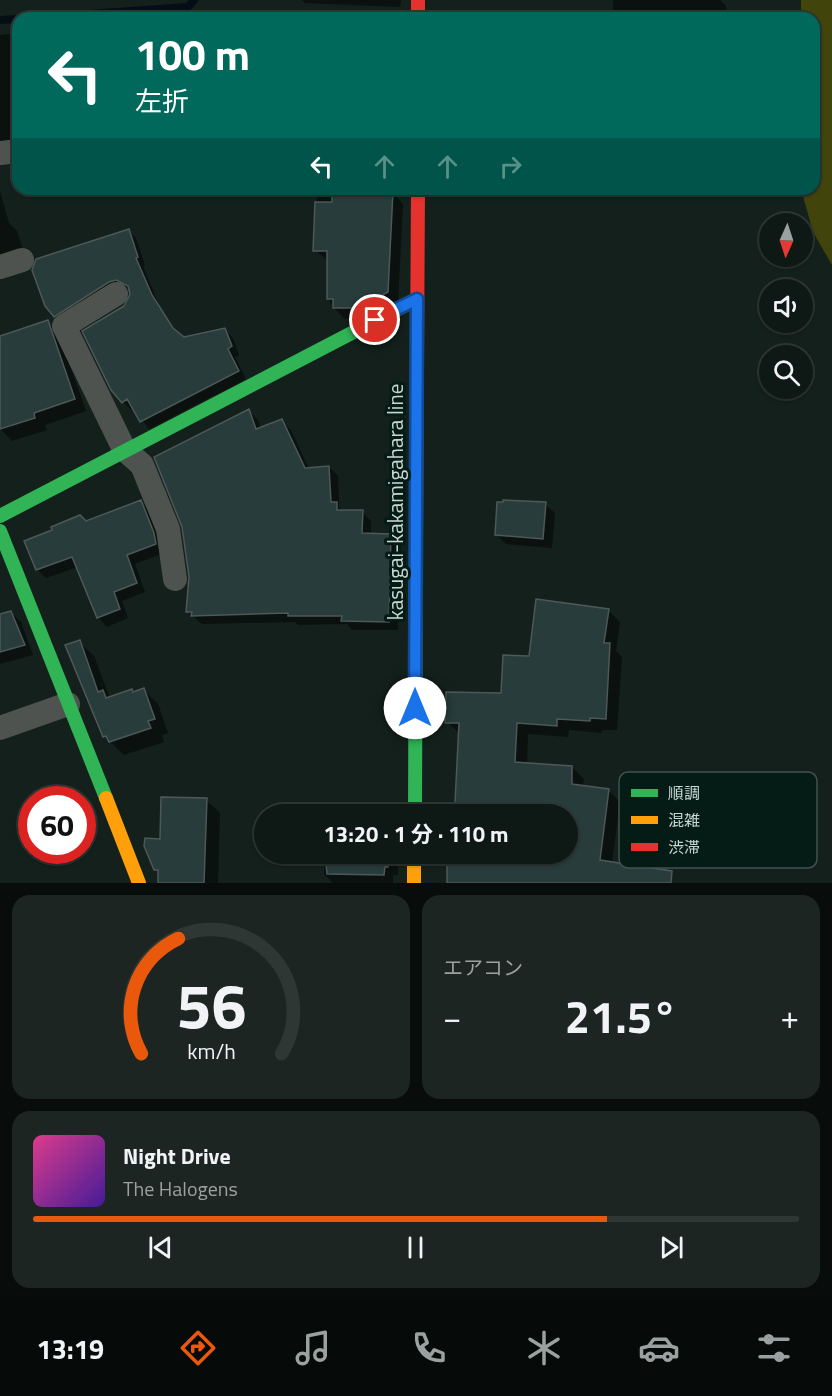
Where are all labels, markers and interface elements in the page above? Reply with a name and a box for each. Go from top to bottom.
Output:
text: 100 m [135,22,250,86]
icon: left [36,36,114,114]
text: 左折 [135,80,189,121]
icon: left [305,150,338,183]
icon: ahead [368,150,401,183]
icon: ahead [431,150,464,183]
icon: right [494,150,527,183]
north arrow [759,213,813,267]
map controls [759,213,813,399]
button: sound [759,279,813,333]
pin [349,294,400,345]
icon: arrive [358,303,391,336]
button: search [759,345,813,399]
street label: kasugai-kakamigahara line [379,384,411,620]
position arrow [383,676,447,740]
legend [619,772,817,868]
text: 順調 [668,781,700,805]
speed limit sign: 60 [18,786,96,864]
text: 混雑 [668,808,700,832]
text: 13:20 · 1 分 · 110 m [324,817,508,851]
text: 渋滞 [668,835,700,859]
text: エアコン [443,952,523,983]
text: 56 [176,957,246,1052]
text: 21.5° [565,982,677,1050]
text: − [443,992,461,1042]
text: + [781,992,799,1042]
text: km/h [187,1035,235,1067]
text: Night Drive [123,1139,231,1173]
text: The Halogens [123,1173,238,1204]
icon: previous [144,1231,177,1264]
icon: pause [399,1231,432,1264]
icon: next [655,1231,688,1264]
icon: directions [177,1327,219,1369]
icon: music [292,1327,334,1369]
icon: phone [408,1327,450,1369]
icon: climate [523,1327,565,1369]
icon: car [638,1327,680,1369]
icon: filters [753,1327,795,1369]
text: 13:19 [37,1328,104,1369]

